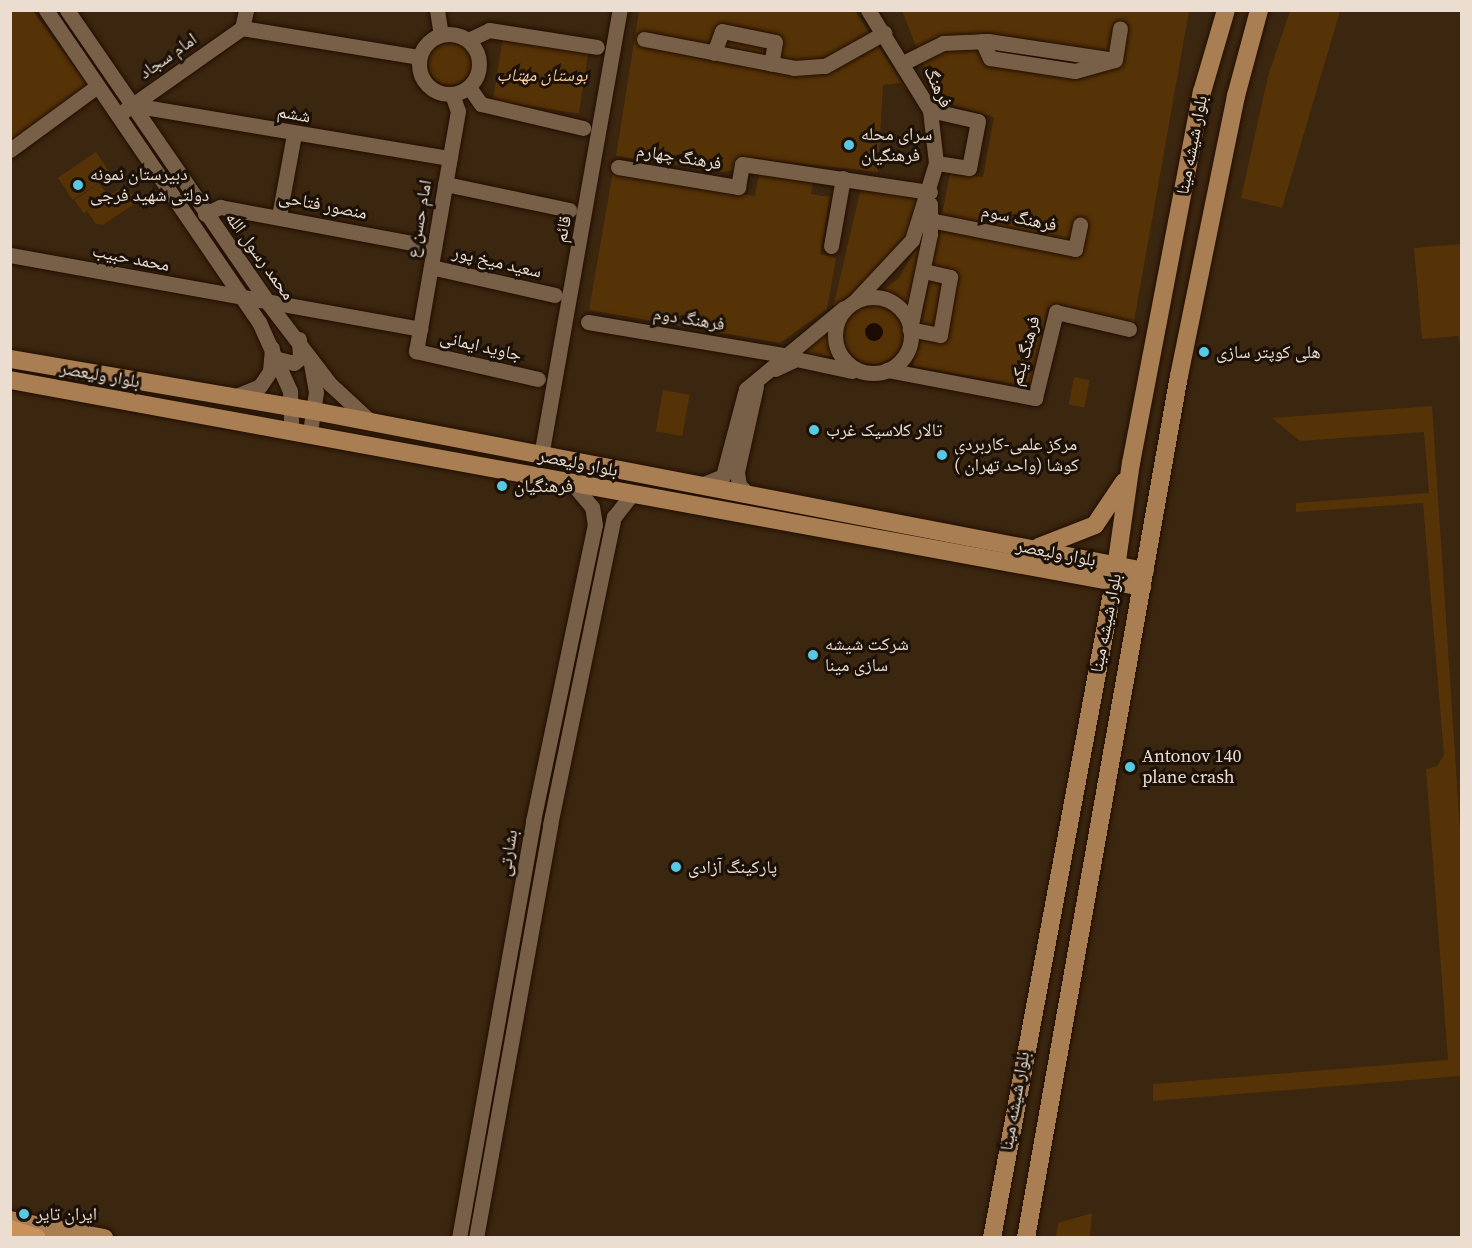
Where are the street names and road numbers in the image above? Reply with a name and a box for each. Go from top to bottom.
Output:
street label: امام سجاد [135,28,201,84]
street label: فرهنگ [919,63,957,111]
street label: بلوار شیشه مینا [1172,94,1212,196]
street label: ششم [276,100,312,128]
street label: فرهنگ چهارم [635,140,723,174]
street label: امام حسن ع [402,178,436,260]
street label: منصور فتاحی [277,186,369,224]
street label: فرهنگ سوم [979,200,1059,236]
street label: محمد رسول الله [221,208,299,304]
street label: قائم [550,214,576,244]
street label: محمد حبیب [91,240,171,276]
street label: سعید میخ پور [450,241,544,283]
street label: فرهنگ دوم [652,303,726,335]
street label: فرهنگ یکم [1005,314,1045,388]
street label: جاوید ایمانی [438,326,524,366]
street label: بلوار ولیعصر [58,357,142,393]
street label: بلوار ولیعصر [536,445,620,481]
street label: بلوار ولیعصر [1014,535,1098,571]
street label: بلوار شیشه مینا [1086,572,1126,674]
street label: بشارتی [494,828,522,878]
street label: بلوار شیشه مینا [996,1050,1034,1152]

